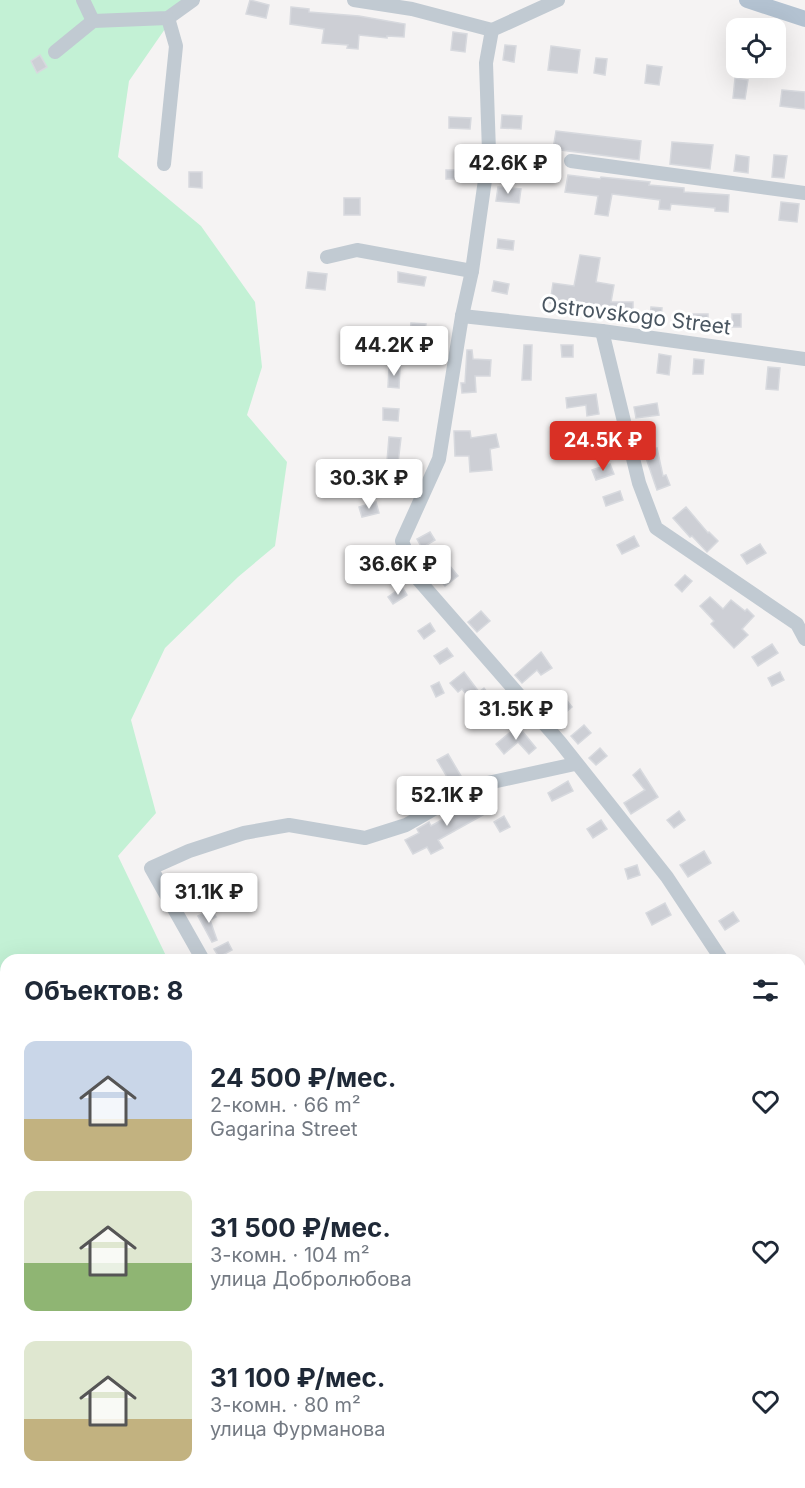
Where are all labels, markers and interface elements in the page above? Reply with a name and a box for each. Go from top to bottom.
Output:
map controls [726,18,786,78]
button: locate [726,18,786,78]
pin: 42.6K ₽ [453,144,563,195]
text: 42.6K ₽ [468,151,548,175]
street label: Ostrovskogo Street [540,291,732,340]
pin: 44.2K ₽ [339,326,449,377]
text: 44.2K ₽ [354,333,434,357]
pin: 24.5K ₽ [548,421,658,472]
text: 24.5K ₽ [564,428,642,452]
pin: 30.3K ₽ [314,459,424,510]
text: 30.3K ₽ [330,466,408,490]
pin: 36.6K ₽ [343,545,453,596]
text: 36.6K ₽ [359,552,437,576]
pin: 31.5K ₽ [461,690,571,741]
text: 31.5K ₽ [479,697,553,721]
pin: 52.1K ₽ [392,776,502,827]
text: 52.1K ₽ [411,783,483,807]
pin: 31.1K ₽ [154,873,264,924]
text: 31.1K ₽ [175,880,243,904]
icon: filters [749,974,782,1007]
text: Объектов: 8 [24,975,184,1006]
text: 24 500 ₽/мес. [210,1062,396,1093]
icon: home [72,1065,144,1137]
icon: heart [749,1085,782,1118]
text: 2-комн. · 66 m² [210,1093,361,1117]
text: Gagarina Street [210,1117,357,1141]
text: 31 500 ₽/мес. [210,1212,391,1243]
icon: home [72,1215,144,1287]
icon: heart [749,1235,782,1268]
text: 3-комн. · 104 m² [210,1243,370,1267]
text: улица Добролюбова [210,1267,412,1291]
text: 31 100 ₽/мес. [210,1362,386,1393]
icon: home [72,1365,144,1437]
icon: heart [749,1385,782,1418]
text: 3-комн. · 80 m² [210,1393,361,1417]
text: улица Фурманова [210,1417,386,1441]

